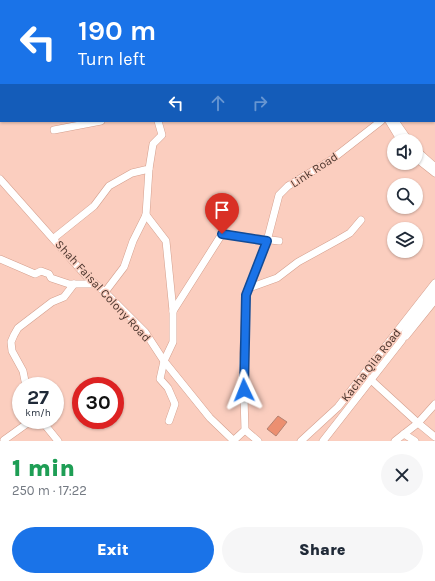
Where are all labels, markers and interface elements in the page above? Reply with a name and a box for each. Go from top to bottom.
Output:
text: 190 m [78,14,156,47]
icon: left [12,16,64,68]
text: Turn left [78,48,146,70]
icon: left [165,92,187,114]
icon: ahead [207,92,229,114]
icon: right [249,92,271,114]
map controls [387,134,423,258]
button: sound [387,134,423,170]
street label: Link Road [288,150,340,190]
button: search [387,178,423,214]
pin [205,193,239,234]
icon: arrive [211,199,233,221]
button: layers [387,222,423,258]
street label: Shah Faisal Colony Road [52,237,154,345]
street label: Kacha Qila Road [338,326,404,404]
position arrow [223,369,265,411]
speed limit sign: 30 [72,377,124,429]
text: 27 [27,386,49,409]
text: km/h [25,407,51,419]
text: 1 min [12,454,75,482]
button: close [381,454,423,496]
text: 250 m · 17:22 [12,483,87,498]
button: Exit [12,527,214,573]
button: Share [222,527,423,573]

